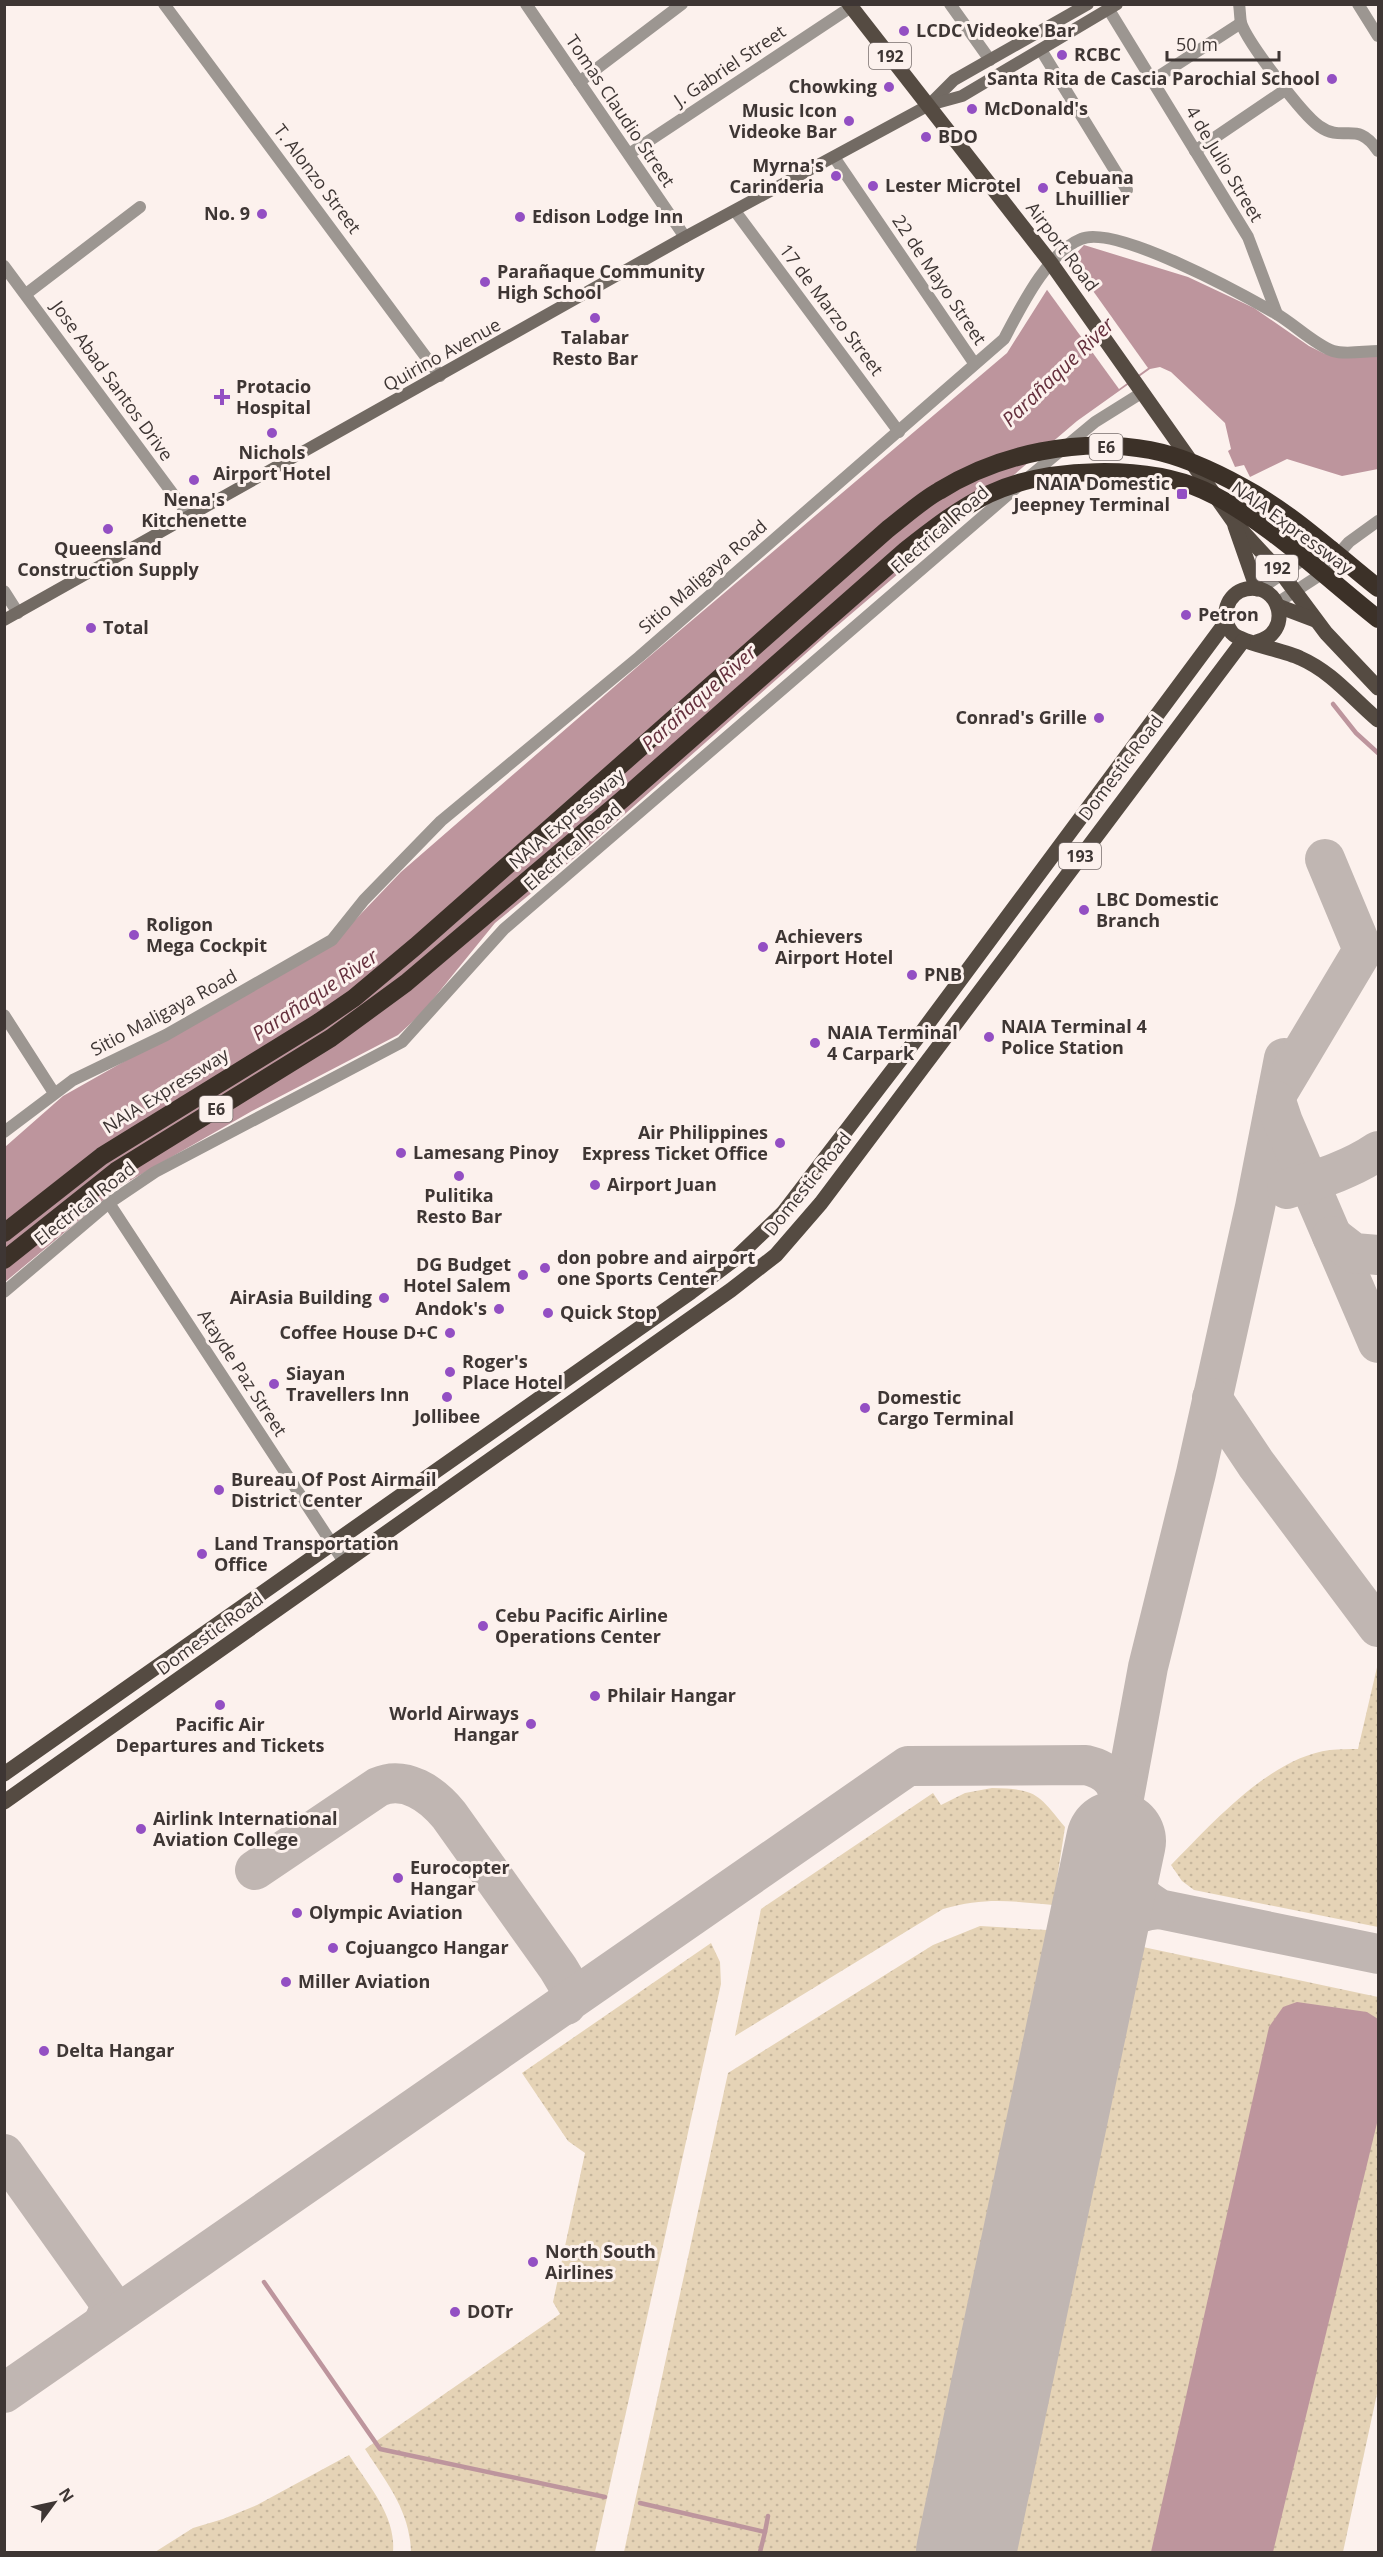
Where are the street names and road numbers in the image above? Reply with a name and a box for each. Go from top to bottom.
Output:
street label: J. Gabriel Street [667,19,790,113]
street label: Tomas Claudio Street [561,30,681,191]
road number: 192 [869,43,911,69]
street label: 4 de Julio Street [1181,101,1269,226]
street label: T. Alonzo Street [269,119,367,238]
street label: Airport Road [1021,197,1104,296]
street label: 22 de Mayo Street [887,210,992,349]
street label: 17 de Marzo Street [774,239,889,380]
street label: Jose Abad Santos Drive [45,294,179,465]
street label: Quirino Avenue [379,312,504,396]
road number: E6 [1090,434,1122,460]
street label: NAIA Expressway [1227,475,1359,580]
street label: Electrical Road [885,480,993,578]
street label: Sitio Maligaya Road [633,514,772,639]
road number: 192 [1256,555,1298,581]
street label: Domestic Road [1073,710,1168,825]
street label: NAIA Expressway [503,762,630,874]
street label: Electrical Road [518,797,626,895]
road number: 193 [1059,843,1101,869]
street label: Sitio Maligaya Road [86,963,241,1061]
street label: NAIA Expressway [98,1041,234,1138]
road number: E6 [200,1096,232,1122]
street label: Domestic Road [758,1127,856,1240]
street label: Electrical Road [29,1156,140,1250]
street label: Atayde Paz Street [193,1304,293,1441]
street label: Domestic Road [151,1586,268,1680]

